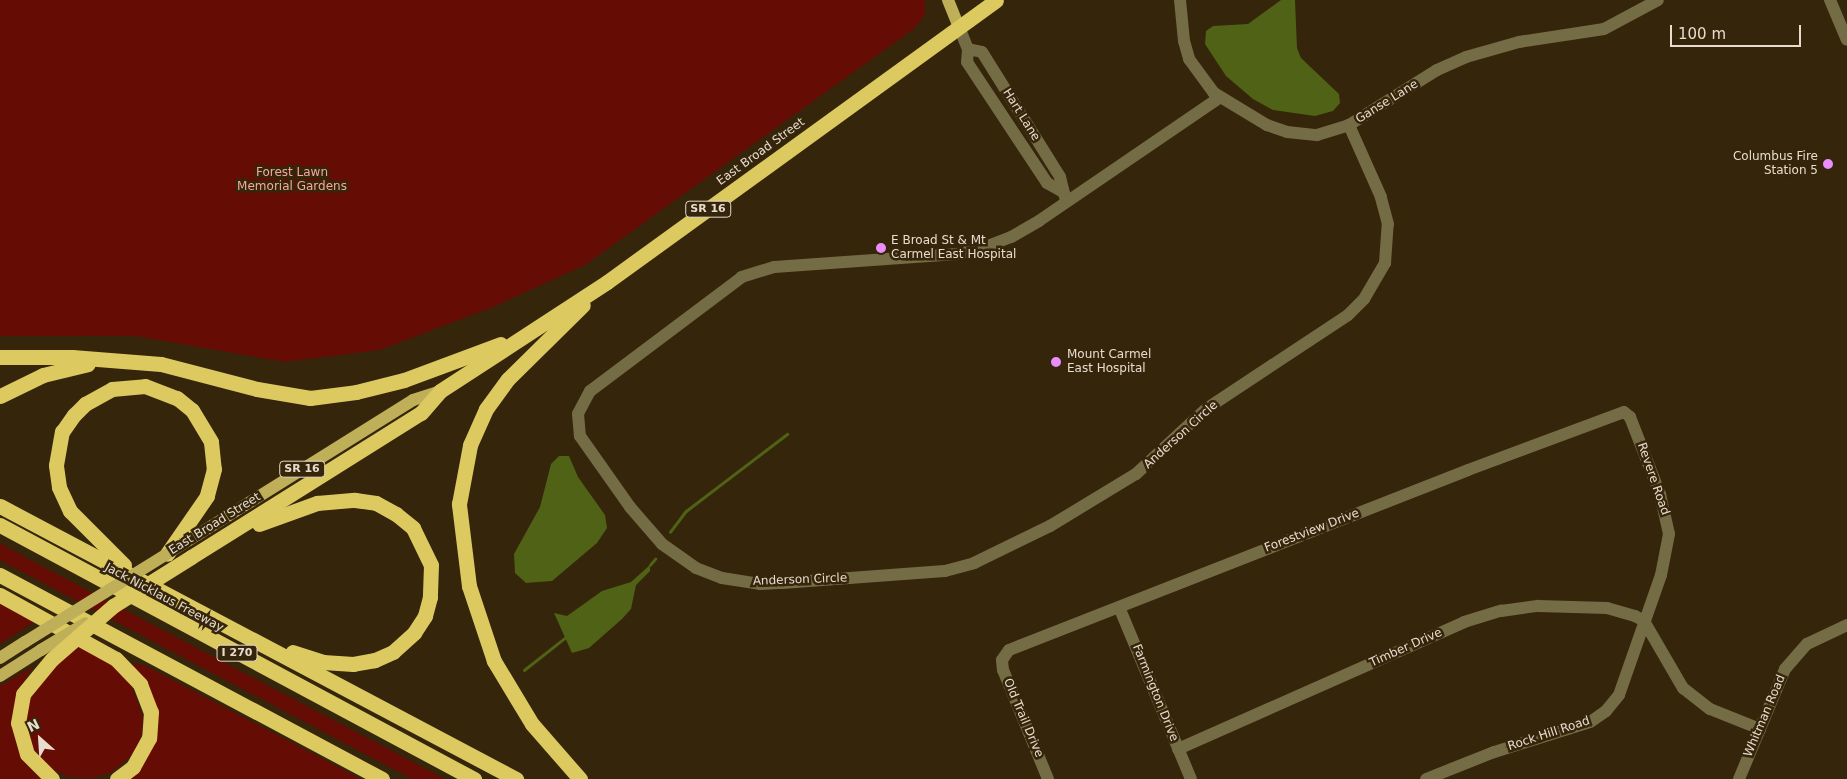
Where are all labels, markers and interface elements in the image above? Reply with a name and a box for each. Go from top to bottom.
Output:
scale bar [1672,15,1803,47]
text: 100 m [1678,25,1726,43]
street label: Ganse Lane [1353,77,1421,127]
street label: Hart Lane [999,86,1043,144]
street label: East Broad Street [714,115,808,189]
place label: Columbus Fire Station 5 [1733,150,1818,178]
marker: Columbus Fire Station 5 [1822,158,1834,170]
park label: Forest Lawn Memorial Gardens [237,166,347,194]
road number: SR 16 [684,200,732,218]
place label: E Broad St & Mt Carmel East Hospital [891,234,1016,262]
marker: E Broad St & Mt Carmel East Hospital [875,242,887,254]
place label: Mount Carmel East Hospital [1067,348,1151,376]
marker: Mount Carmel East Hospital [1049,355,1063,369]
street label: Anderson Circle [1141,398,1221,472]
street label: Revere Road [1634,441,1672,517]
road number: SR 16 [278,460,326,478]
street label: East Broad Street [167,490,263,558]
street label: Forestview Drive [1263,506,1361,556]
street label: Jack Nicklaus Freeway [102,561,226,635]
street label: Anderson Circle [753,571,847,589]
street label: Timber Drive [1368,626,1444,670]
street label: Farmington Drive [1129,642,1181,744]
road number: I 270 [216,644,258,661]
street label: Whitman Road [1741,673,1789,759]
street label: Old Trail Drive [1000,676,1046,760]
north arrow [15,714,65,764]
street label: Rock Hill Road [1506,714,1592,754]
text: N [25,716,42,735]

